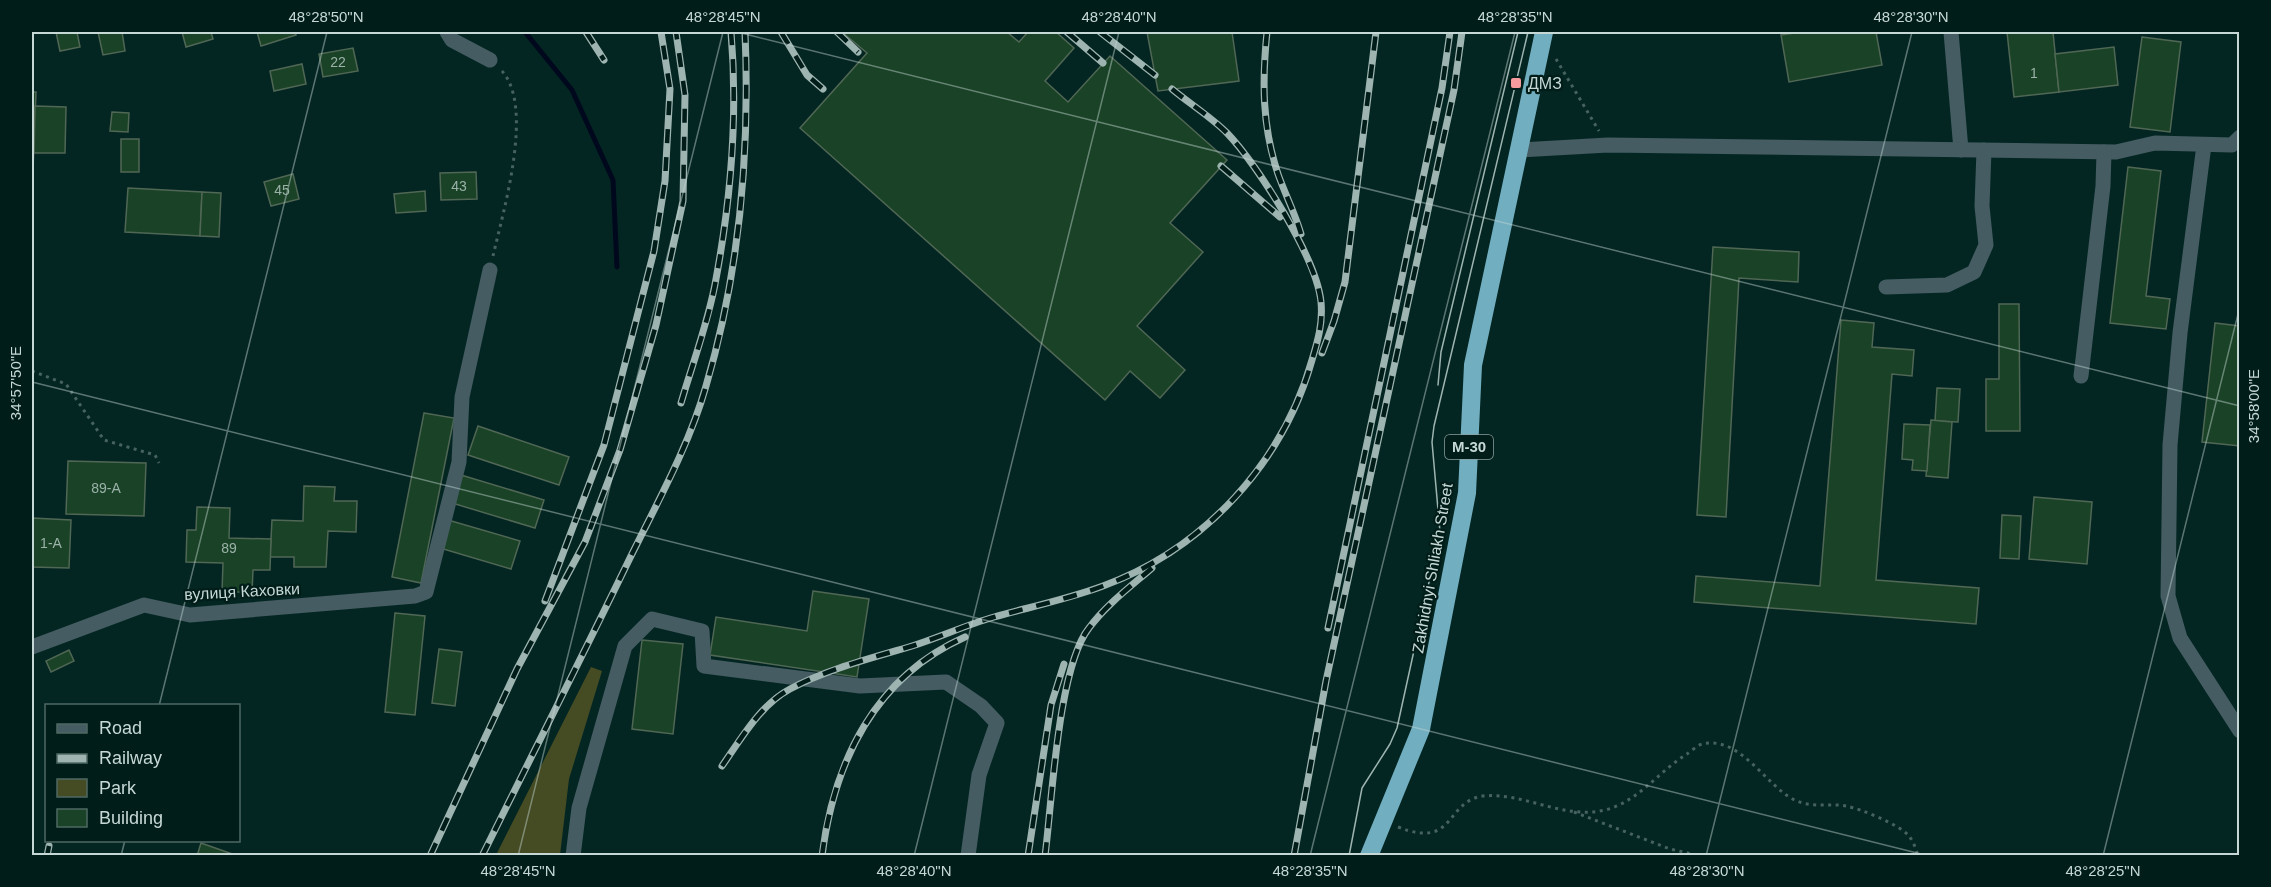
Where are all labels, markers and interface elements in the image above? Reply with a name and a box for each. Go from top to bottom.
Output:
text: 48°28'50"N [288,8,364,25]
text: 48°28'45"N [685,8,761,25]
text: 48°28'40"N [1081,8,1157,25]
text: 48°28'35"N [1477,8,1553,25]
text: 48°28'30"N [1873,8,1949,25]
house number: 22 [330,54,346,70]
house number: 1 [2030,65,2038,81]
place label: ДМЗ [1528,75,1562,92]
marker: ДМЗ [1509,76,1523,90]
house number: 43 [451,178,467,194]
house number: 45 [274,182,290,198]
text: 34°57'50"E [7,346,24,420]
text: 34°58'00"E [2245,369,2262,443]
road number: М-30 [1445,435,1493,459]
house number: 89-А [91,480,121,496]
street label: Zakhidnyi Shliakh Street [1409,481,1456,655]
house number: 1-А [40,535,63,551]
house number: 89 [221,540,237,556]
street label: вулиця Каховки [184,580,300,603]
legend [45,704,240,842]
text: Road [99,718,142,738]
text: Railway [99,748,162,768]
text: Park [99,778,137,798]
text: Building [99,808,163,828]
text: 48°28'45"N [480,862,556,879]
text: 48°28'40"N [876,862,952,879]
text: 48°28'35"N [1272,862,1348,879]
text: 48°28'30"N [1669,862,1745,879]
text: 48°28'25"N [2065,862,2141,879]

